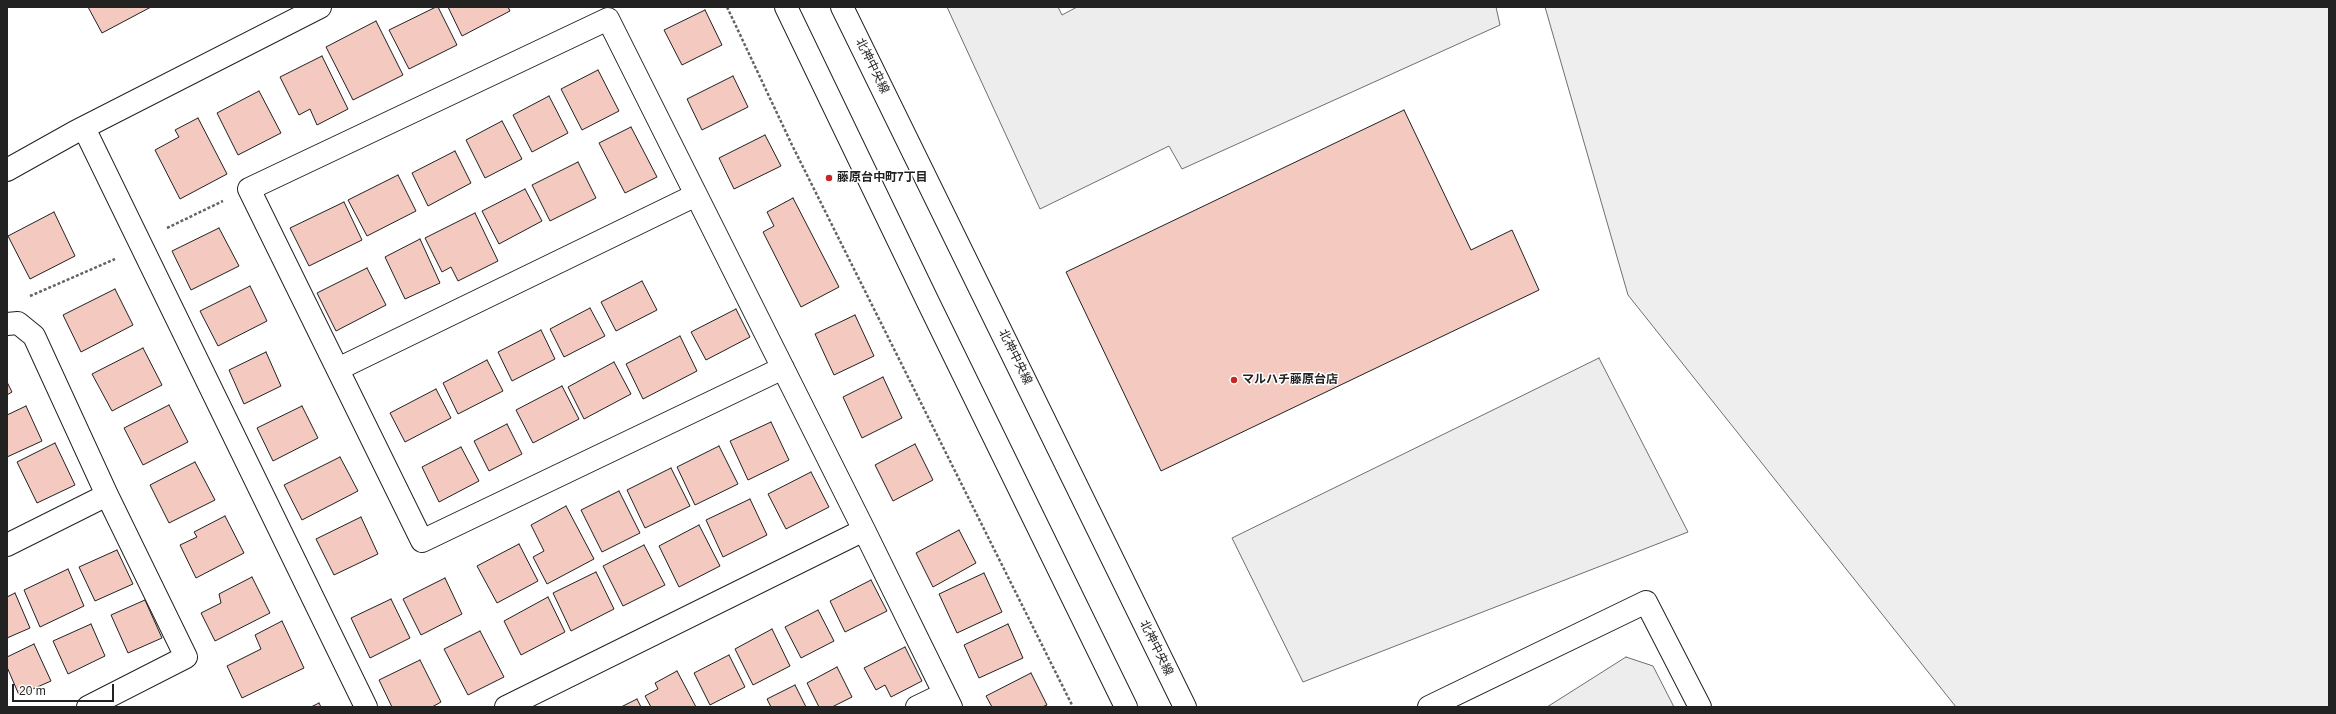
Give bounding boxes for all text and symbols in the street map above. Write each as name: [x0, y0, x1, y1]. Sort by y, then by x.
street label: 北神中央線: [852, 36, 892, 96]
place label: 藤原台中町7丁目: [837, 171, 928, 185]
marker: 藤原台中町7丁目: [824, 173, 834, 183]
street label: 北神中央線: [995, 327, 1035, 387]
place label: マルハチ藤原台店: [1242, 373, 1338, 387]
marker: マルハチ藤原台店: [1229, 375, 1239, 385]
street label: 北神中央線: [1136, 618, 1176, 678]
scale bar: [14, 676, 116, 702]
text: 20 m: [19, 684, 46, 698]

